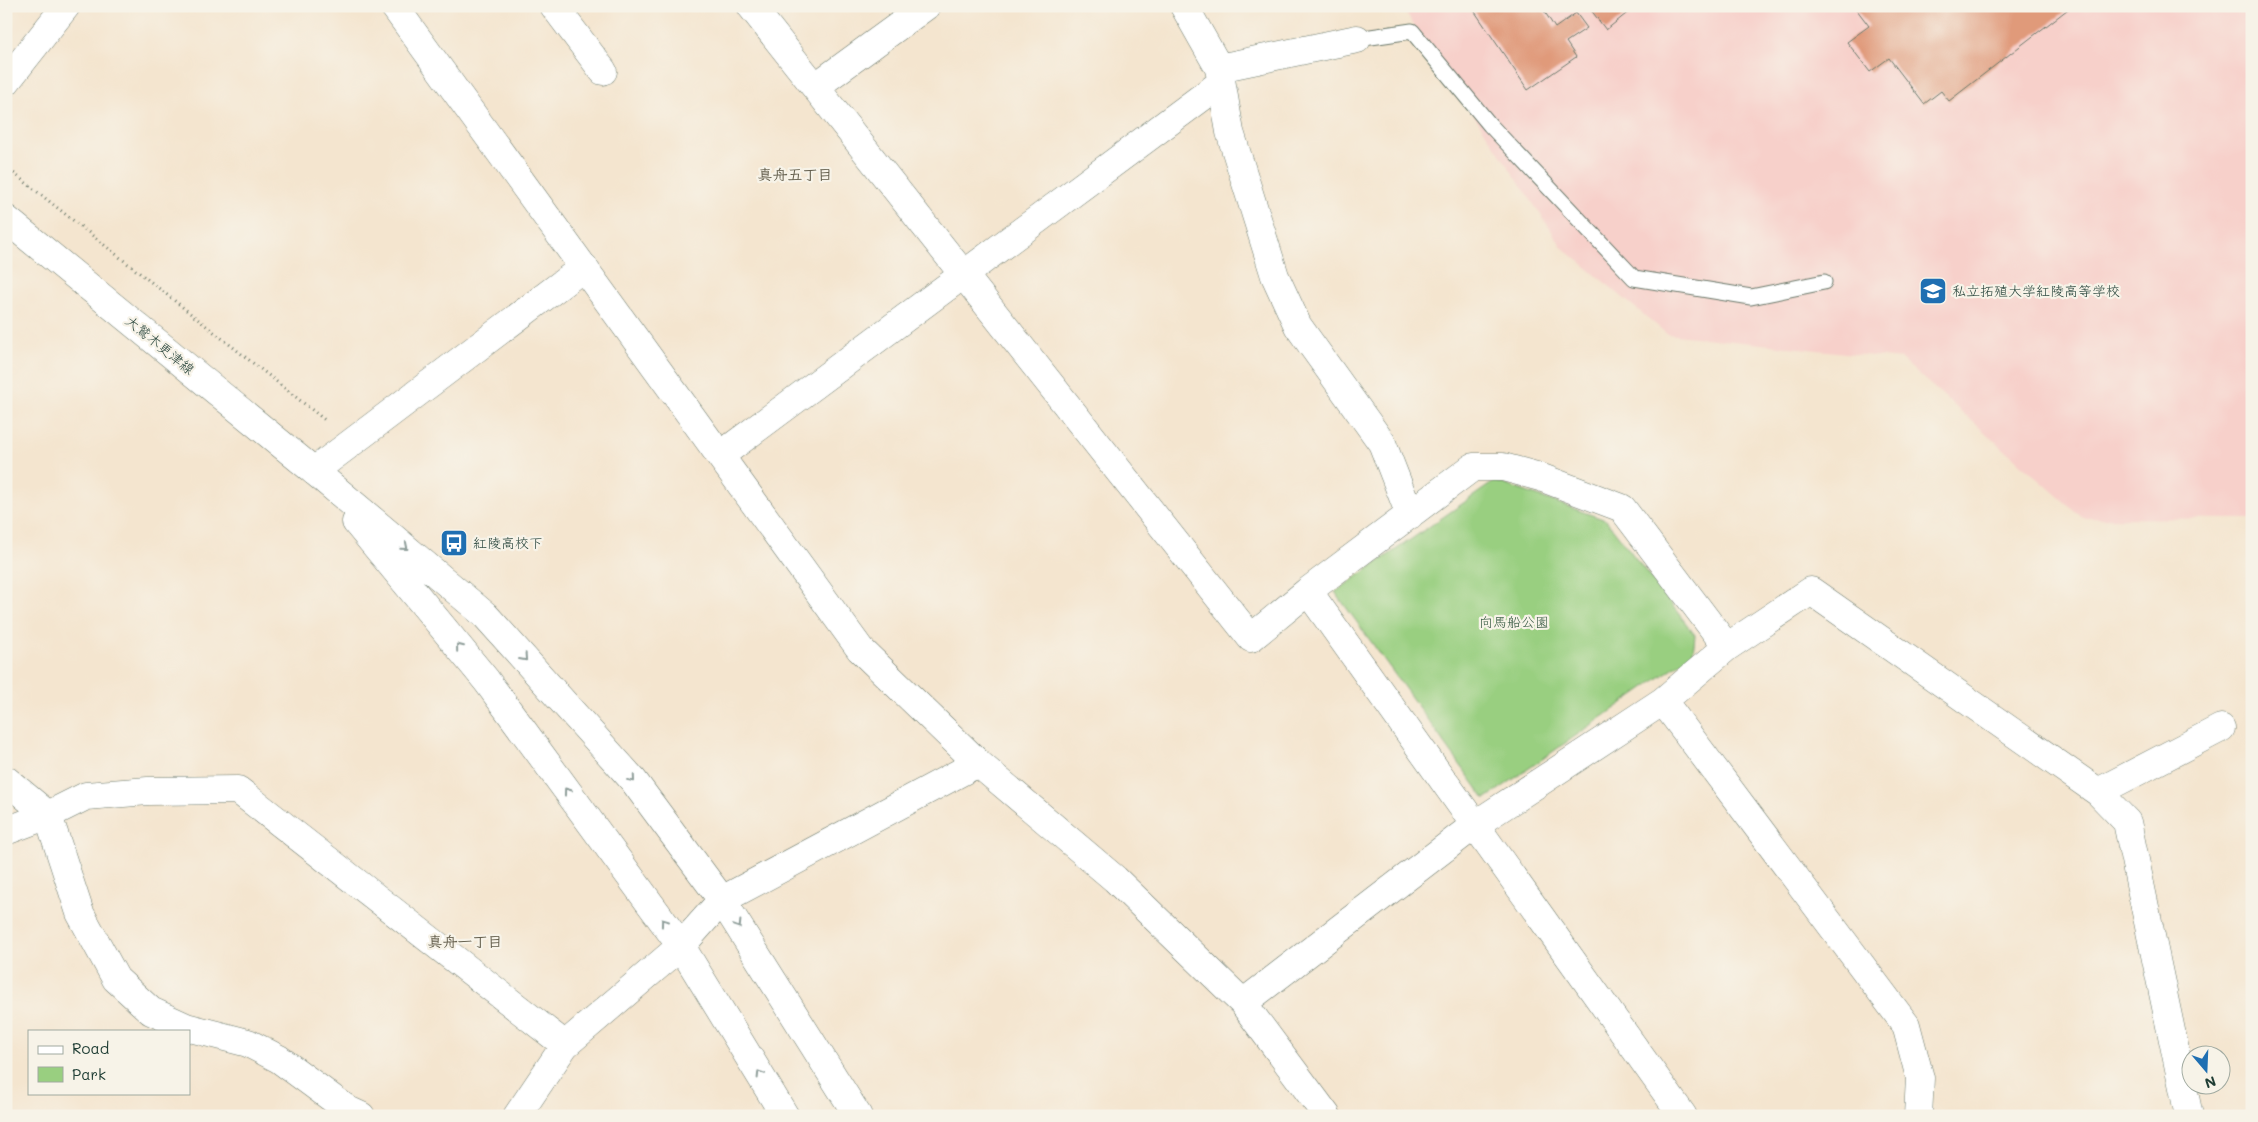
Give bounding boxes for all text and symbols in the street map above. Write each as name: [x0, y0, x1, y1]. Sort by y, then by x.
district label: 真舟五丁目: [757, 164, 833, 184]
school or university icon: 私立拓殖大学紅陵高等学校: [1918, 276, 1948, 306]
place label: 私立拓殖大学紅陵高等学校: [1952, 281, 2120, 300]
street label: 大鷲木更津線: [122, 311, 199, 378]
bus stop icon: 紅陵高校下: [439, 528, 469, 558]
place label: 紅陵高校下: [473, 533, 543, 552]
one-way arrow: [399, 541, 408, 550]
park label: 向馬船公園: [1479, 612, 1549, 631]
one-way arrow: [456, 644, 465, 653]
one-way arrow: [518, 652, 527, 661]
one-way arrow: [626, 773, 634, 782]
one-way arrow: [565, 788, 573, 797]
one-way arrow: [661, 919, 669, 928]
one-way arrow: [731, 919, 741, 928]
district label: 真舟一丁目: [427, 931, 503, 951]
legend: [28, 1030, 190, 1094]
text: Road: [72, 1038, 109, 1058]
north arrow: [2180, 1044, 2230, 1094]
text: Park: [72, 1064, 106, 1084]
one-way arrow: [756, 1071, 766, 1080]
text: N: [2202, 1072, 2219, 1093]

